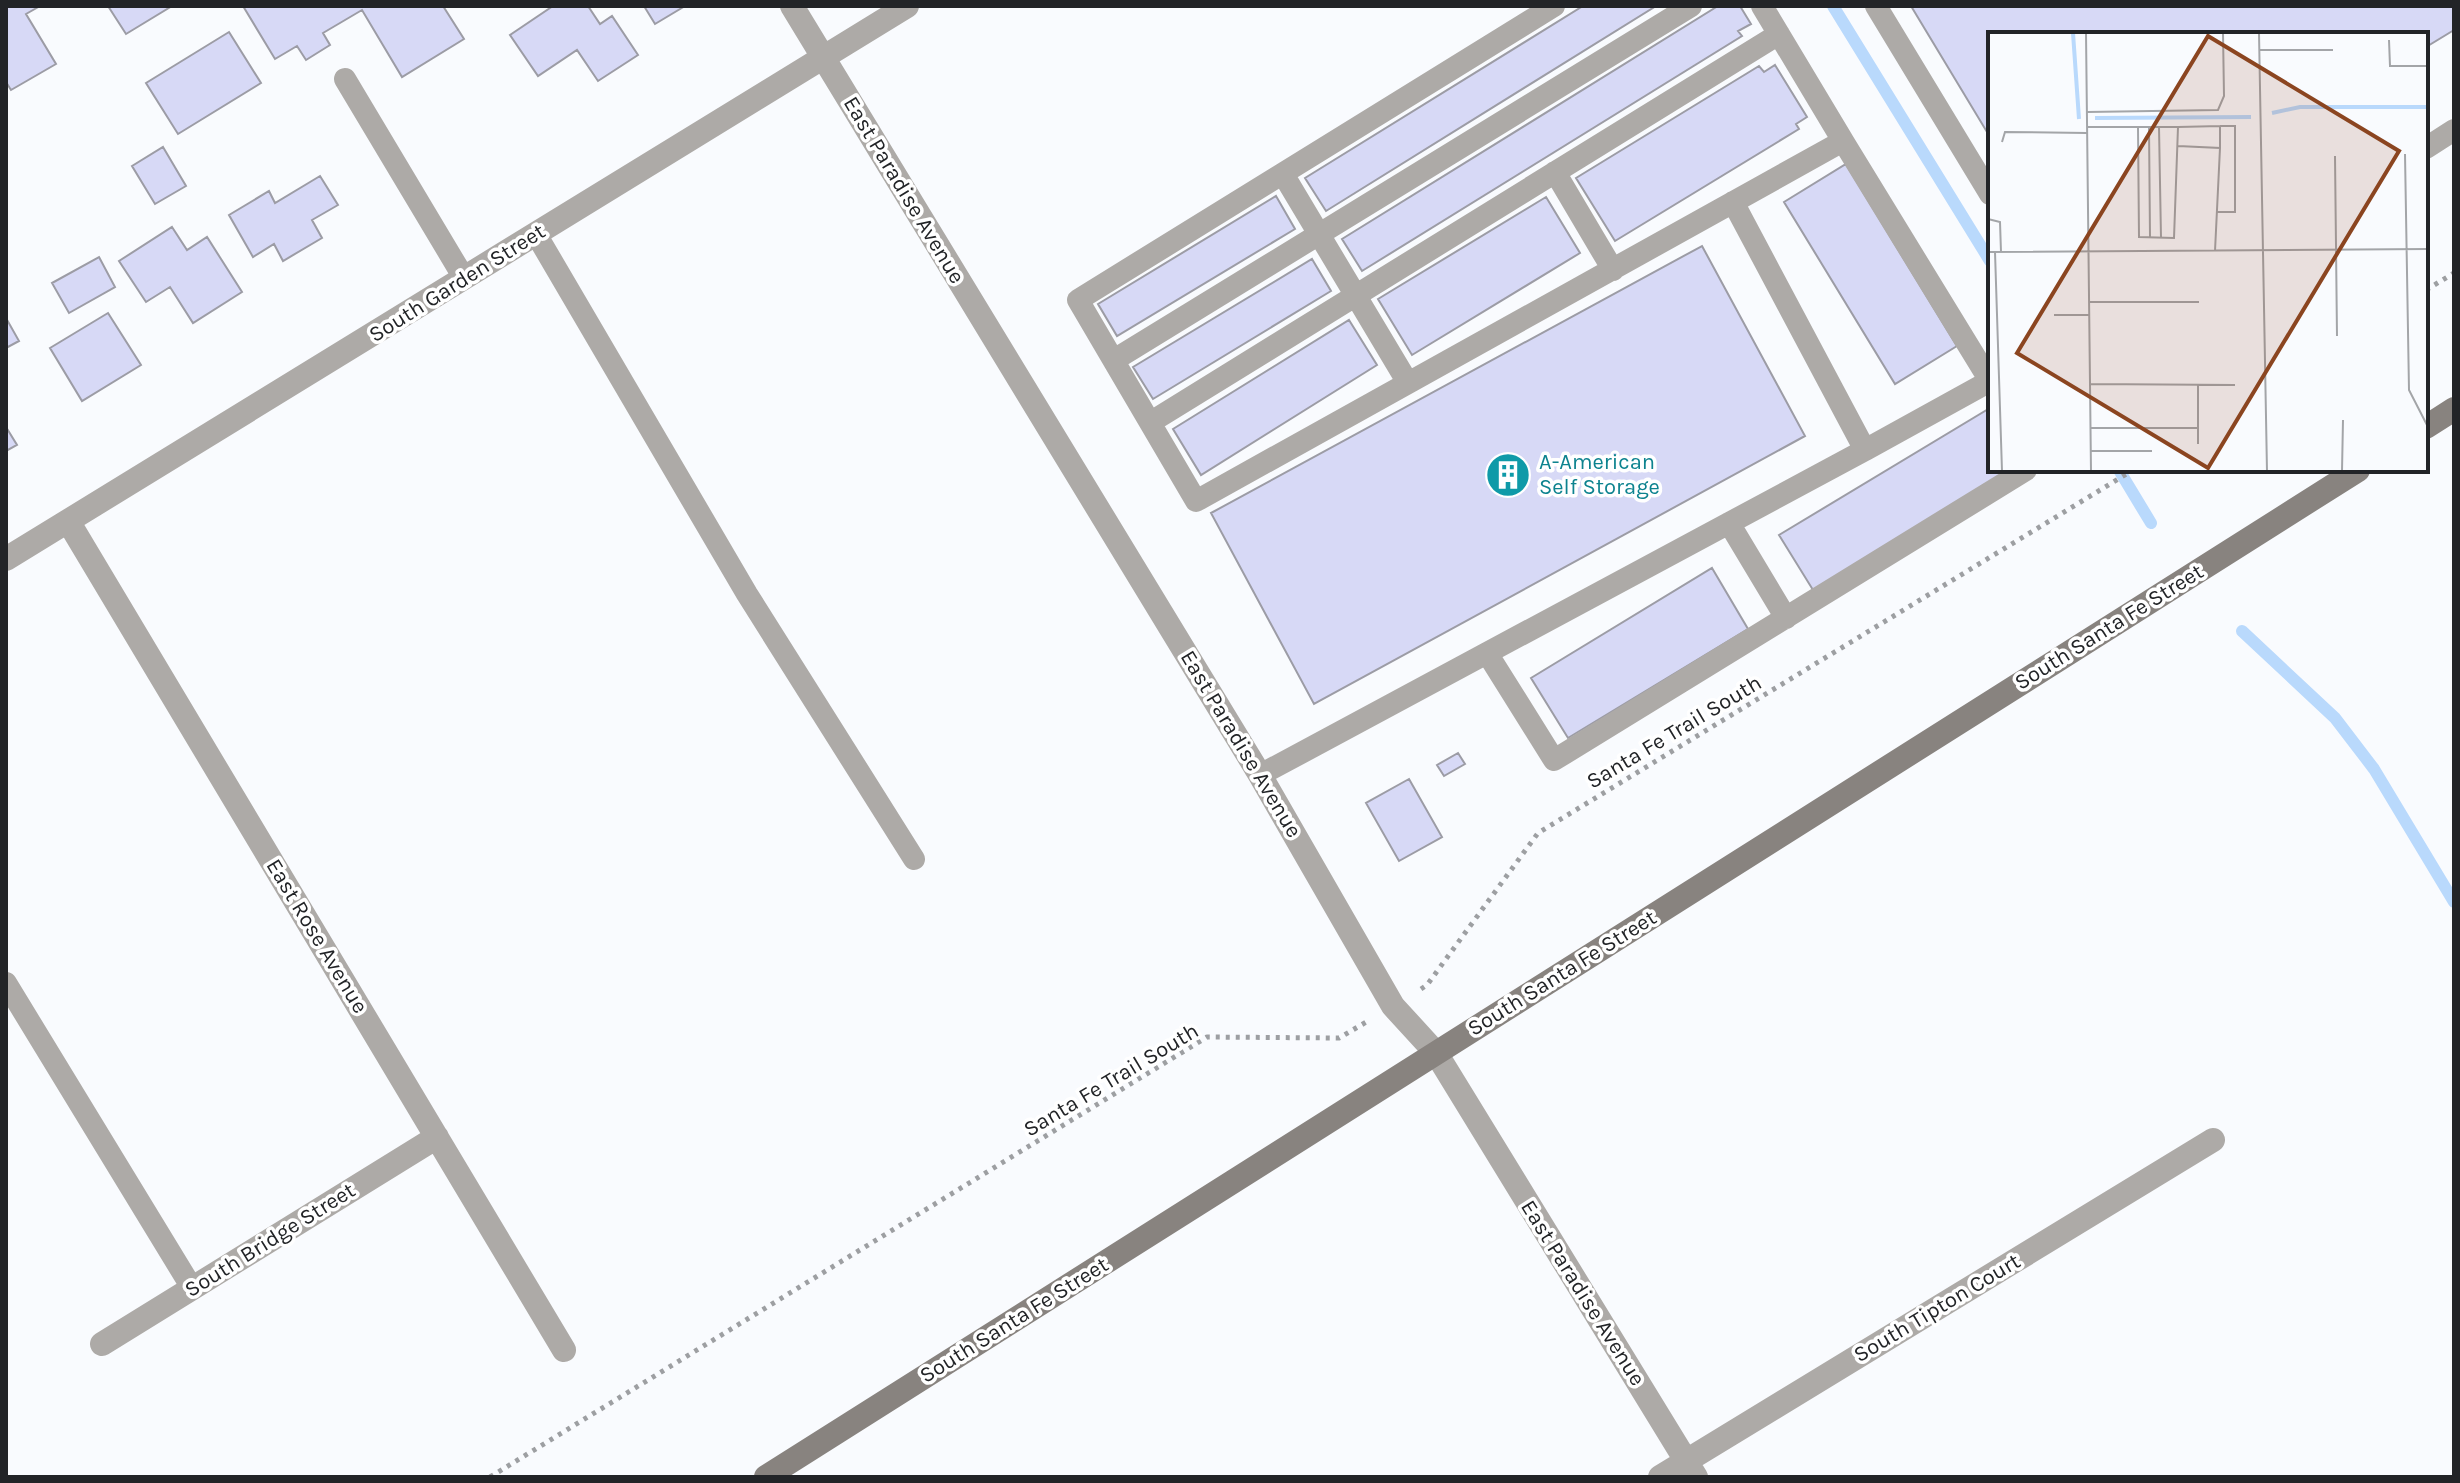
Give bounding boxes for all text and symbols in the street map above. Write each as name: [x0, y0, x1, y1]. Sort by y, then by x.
inset map: [1988, 32, 2428, 472]
street label: East Paradise Avenue: [838, 92, 970, 288]
street label: South Garden Street: [364, 218, 550, 348]
place label: A-American Self Storage: [1539, 449, 1660, 500]
building icon: A-American Self Storage: [1484, 451, 1532, 499]
street label: South Santa Fe Street: [2010, 558, 2208, 696]
street label: East Paradise Avenue: [1175, 646, 1307, 842]
street label: Santa Fe Trail South: [1582, 670, 1766, 794]
street label: East Rose Avenue: [261, 854, 373, 1018]
street label: South Santa Fe Street: [1463, 904, 1661, 1042]
street label: Santa Fe Trail South: [1019, 1018, 1203, 1142]
street label: South Bridge Street: [180, 1177, 360, 1303]
street label: East Paradise Avenue: [1515, 1195, 1651, 1391]
street label: South Tipton Court: [1849, 1248, 2025, 1368]
street label: South Santa Fe Street: [915, 1251, 1113, 1389]

